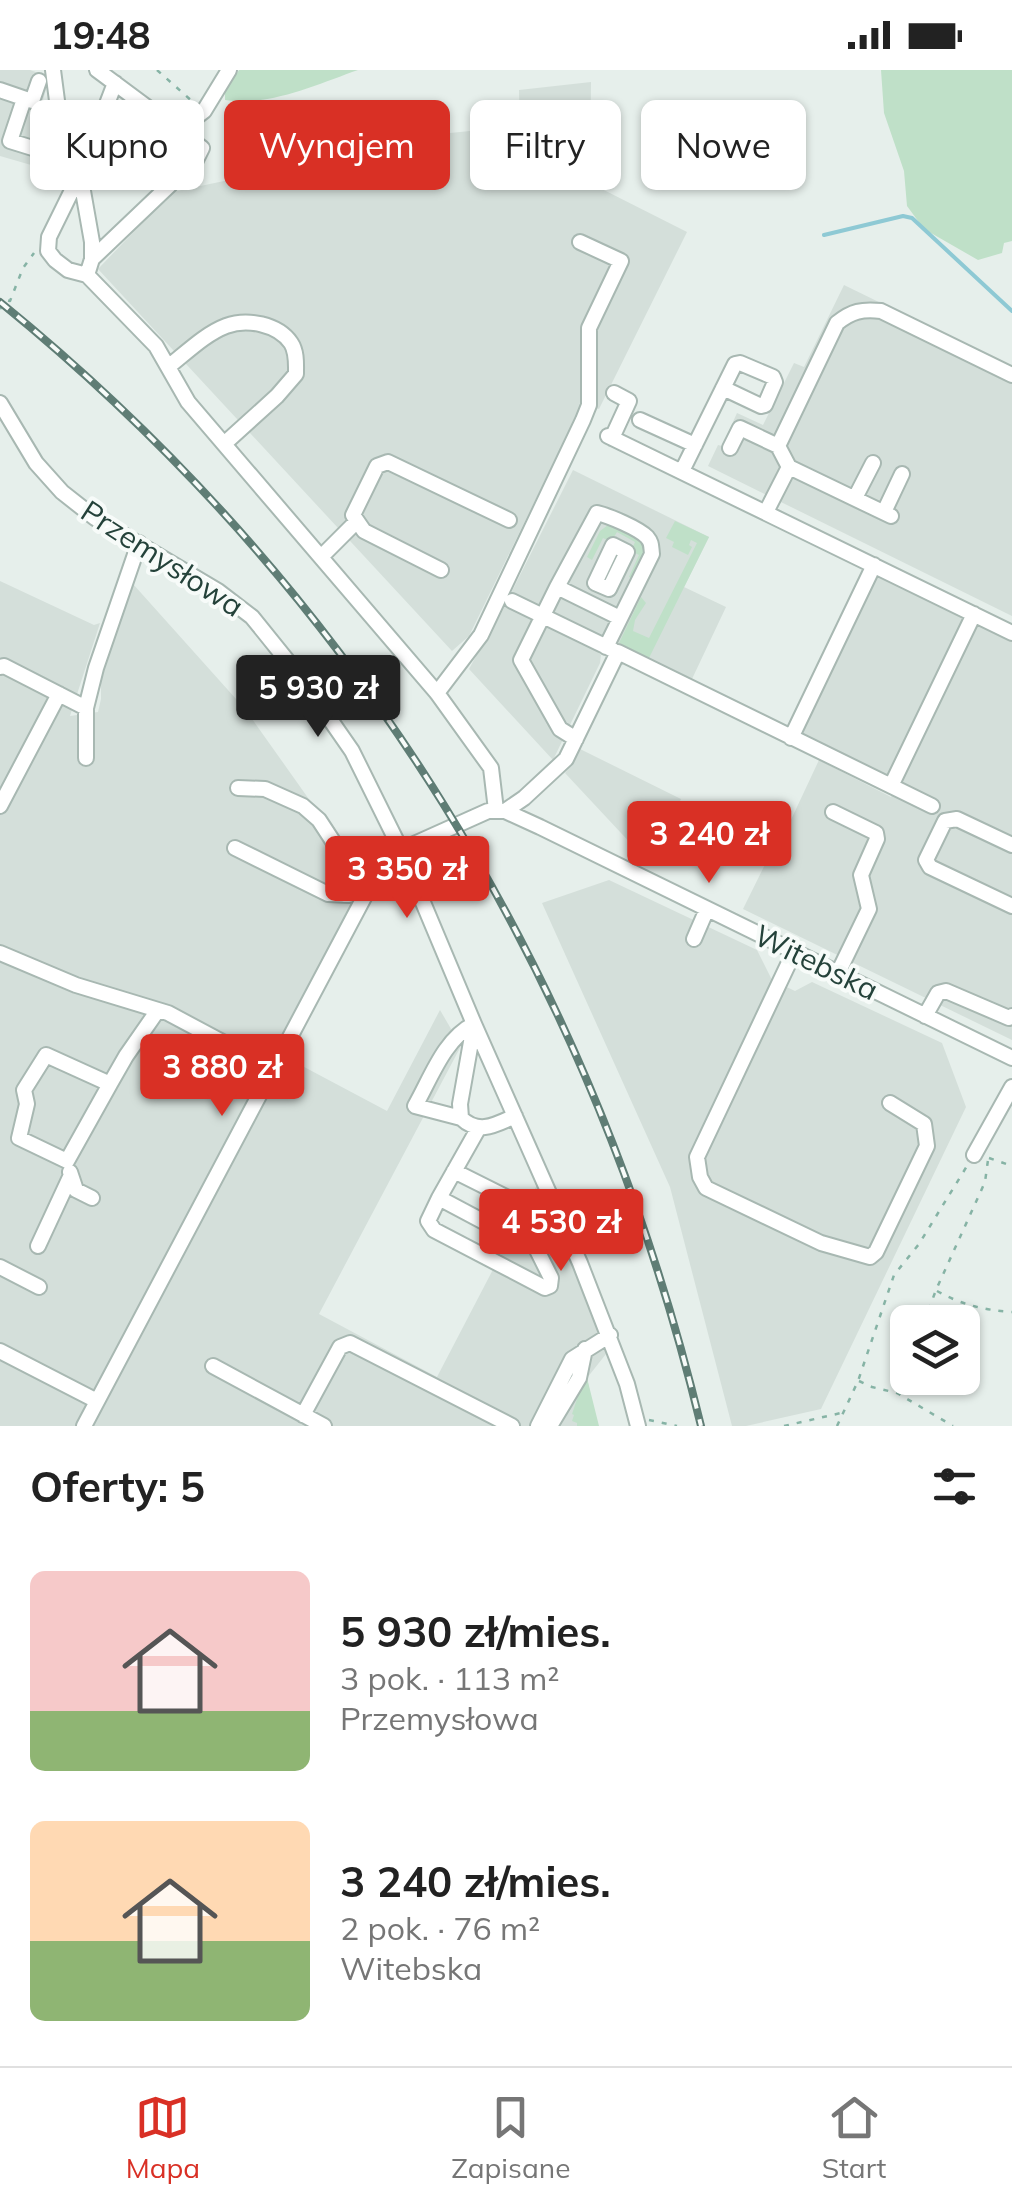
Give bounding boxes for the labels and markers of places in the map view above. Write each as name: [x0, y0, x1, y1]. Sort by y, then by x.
pin: 5 930 zł: [215, 655, 421, 740]
pin: 3 240 zł: [606, 801, 812, 886]
pin: 3 350 zł: [304, 836, 510, 921]
pin: 3 880 zł: [119, 1034, 325, 1119]
pin: 4 530 zł: [458, 1189, 664, 1274]

